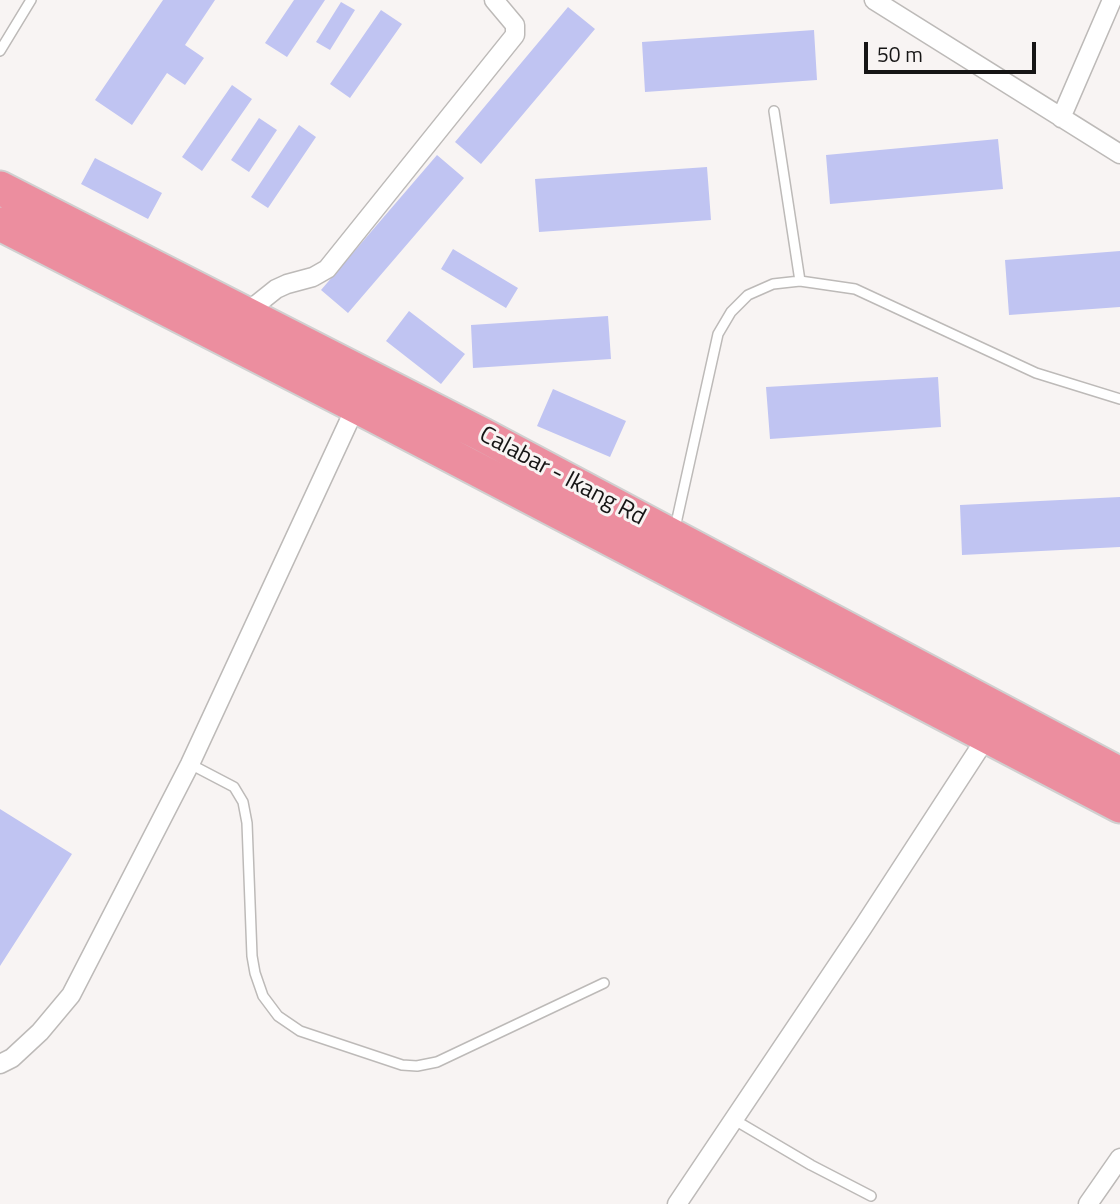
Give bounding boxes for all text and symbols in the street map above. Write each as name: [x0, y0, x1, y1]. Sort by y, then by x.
scale bar: [868, 28, 1040, 72]
text: 50 m: [877, 38, 923, 70]
street label: Calabar - Ikang Rd: [474, 421, 650, 533]

